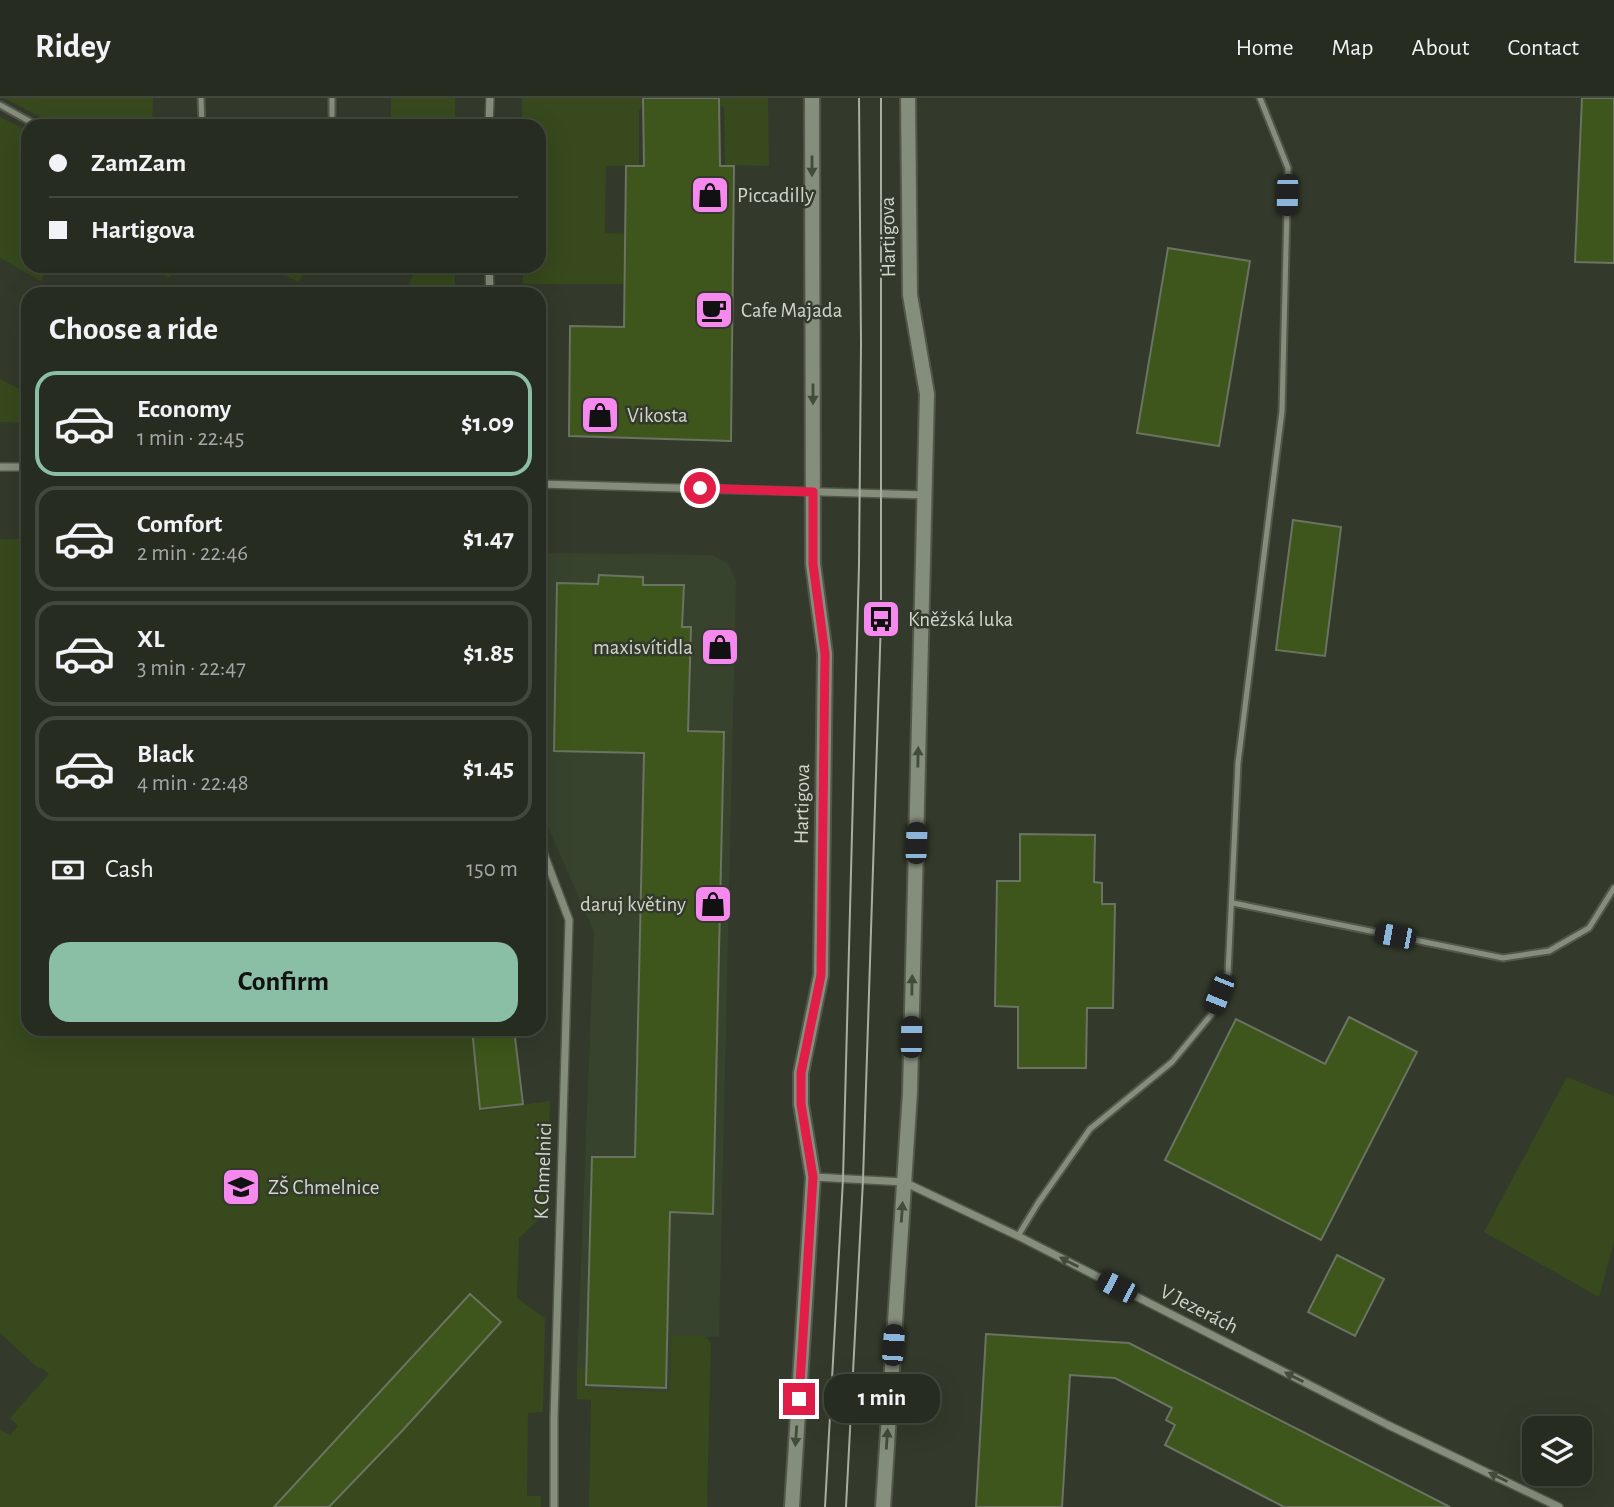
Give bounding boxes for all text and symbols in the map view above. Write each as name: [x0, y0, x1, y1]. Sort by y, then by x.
text: Ridey: [35, 31, 111, 64]
text: Home: [1236, 36, 1294, 60]
text: Map: [1332, 36, 1374, 60]
text: About: [1412, 36, 1469, 60]
text: Contact: [1507, 36, 1579, 60]
text: ZamZam: [91, 150, 186, 176]
one-way arrow: [806, 155, 818, 177]
shop icon: Piccadilly: [689, 174, 731, 216]
car: [1277, 174, 1298, 216]
place label: Piccadilly: [737, 185, 814, 206]
street label: Hartigova: [877, 196, 899, 277]
text: Hartigova: [91, 217, 195, 243]
cafe icon: Cafe Majada: [693, 289, 735, 331]
place label: Cafe Majada: [741, 300, 843, 321]
text: Choose a ride: [49, 313, 218, 345]
one-way arrow: [807, 383, 819, 405]
icon: car: [53, 392, 116, 455]
shop icon: Vikosta: [579, 394, 621, 436]
text: Economy: [137, 396, 231, 422]
place label: Vikosta: [627, 405, 688, 426]
text: $1.09: [461, 410, 514, 436]
text: 1 min · 22:45: [137, 427, 244, 450]
route start: [684, 472, 716, 504]
icon: car: [53, 507, 116, 570]
text: Comfort: [137, 511, 222, 537]
text: $1.47: [463, 525, 514, 551]
text: 2 min · 22:46: [137, 542, 248, 565]
bus stop icon: Kněžská luka: [860, 598, 902, 640]
place label: Kněžská luka: [908, 609, 1014, 630]
icon: car: [53, 622, 116, 685]
text: XL: [137, 626, 164, 652]
shop icon: maxisvítidla: [699, 626, 741, 668]
place label: maxisvítidla: [593, 637, 693, 658]
text: $1.85: [463, 640, 514, 666]
text: 3 min · 22:47: [137, 657, 246, 680]
icon: car: [53, 737, 116, 800]
text: Black: [137, 741, 194, 767]
one-way arrow: [913, 746, 924, 768]
text: $1.45: [463, 755, 514, 781]
street label: Hartigova: [791, 763, 813, 844]
text: 4 min · 22:48: [137, 772, 249, 795]
car: [905, 822, 928, 864]
icon: cash: [49, 851, 87, 889]
text: Cash: [105, 856, 154, 882]
text: 150 m: [466, 858, 518, 881]
shop icon: daruj květiny: [692, 883, 734, 925]
place label: daruj květiny: [580, 894, 686, 915]
car: [1373, 922, 1418, 950]
button: Confirm: [49, 942, 518, 1022]
car: [1202, 971, 1237, 1017]
one-way arrow: [907, 973, 918, 995]
car: [901, 1016, 922, 1058]
street label: K Chmelnici: [531, 1122, 555, 1220]
school or university icon: ZŠ Chmelnice: [220, 1166, 262, 1208]
place label: ZŠ Chmelnice: [268, 1175, 379, 1198]
one-way arrow: [897, 1201, 908, 1223]
one-way arrow: [1059, 1257, 1079, 1268]
car: [1094, 1268, 1141, 1306]
street label: V Jezerách: [1157, 1280, 1241, 1338]
car: [882, 1323, 905, 1367]
one-way arrow: [1284, 1371, 1304, 1382]
callout: 1 min: [824, 1374, 939, 1424]
route end: [783, 1383, 815, 1415]
text: 1 min: [858, 1387, 906, 1410]
map controls: [1522, 1416, 1592, 1486]
button: layers: [1522, 1416, 1592, 1486]
one-way arrow: [791, 1425, 802, 1447]
one-way arrow: [882, 1428, 893, 1450]
one-way arrow: [1488, 1472, 1508, 1483]

